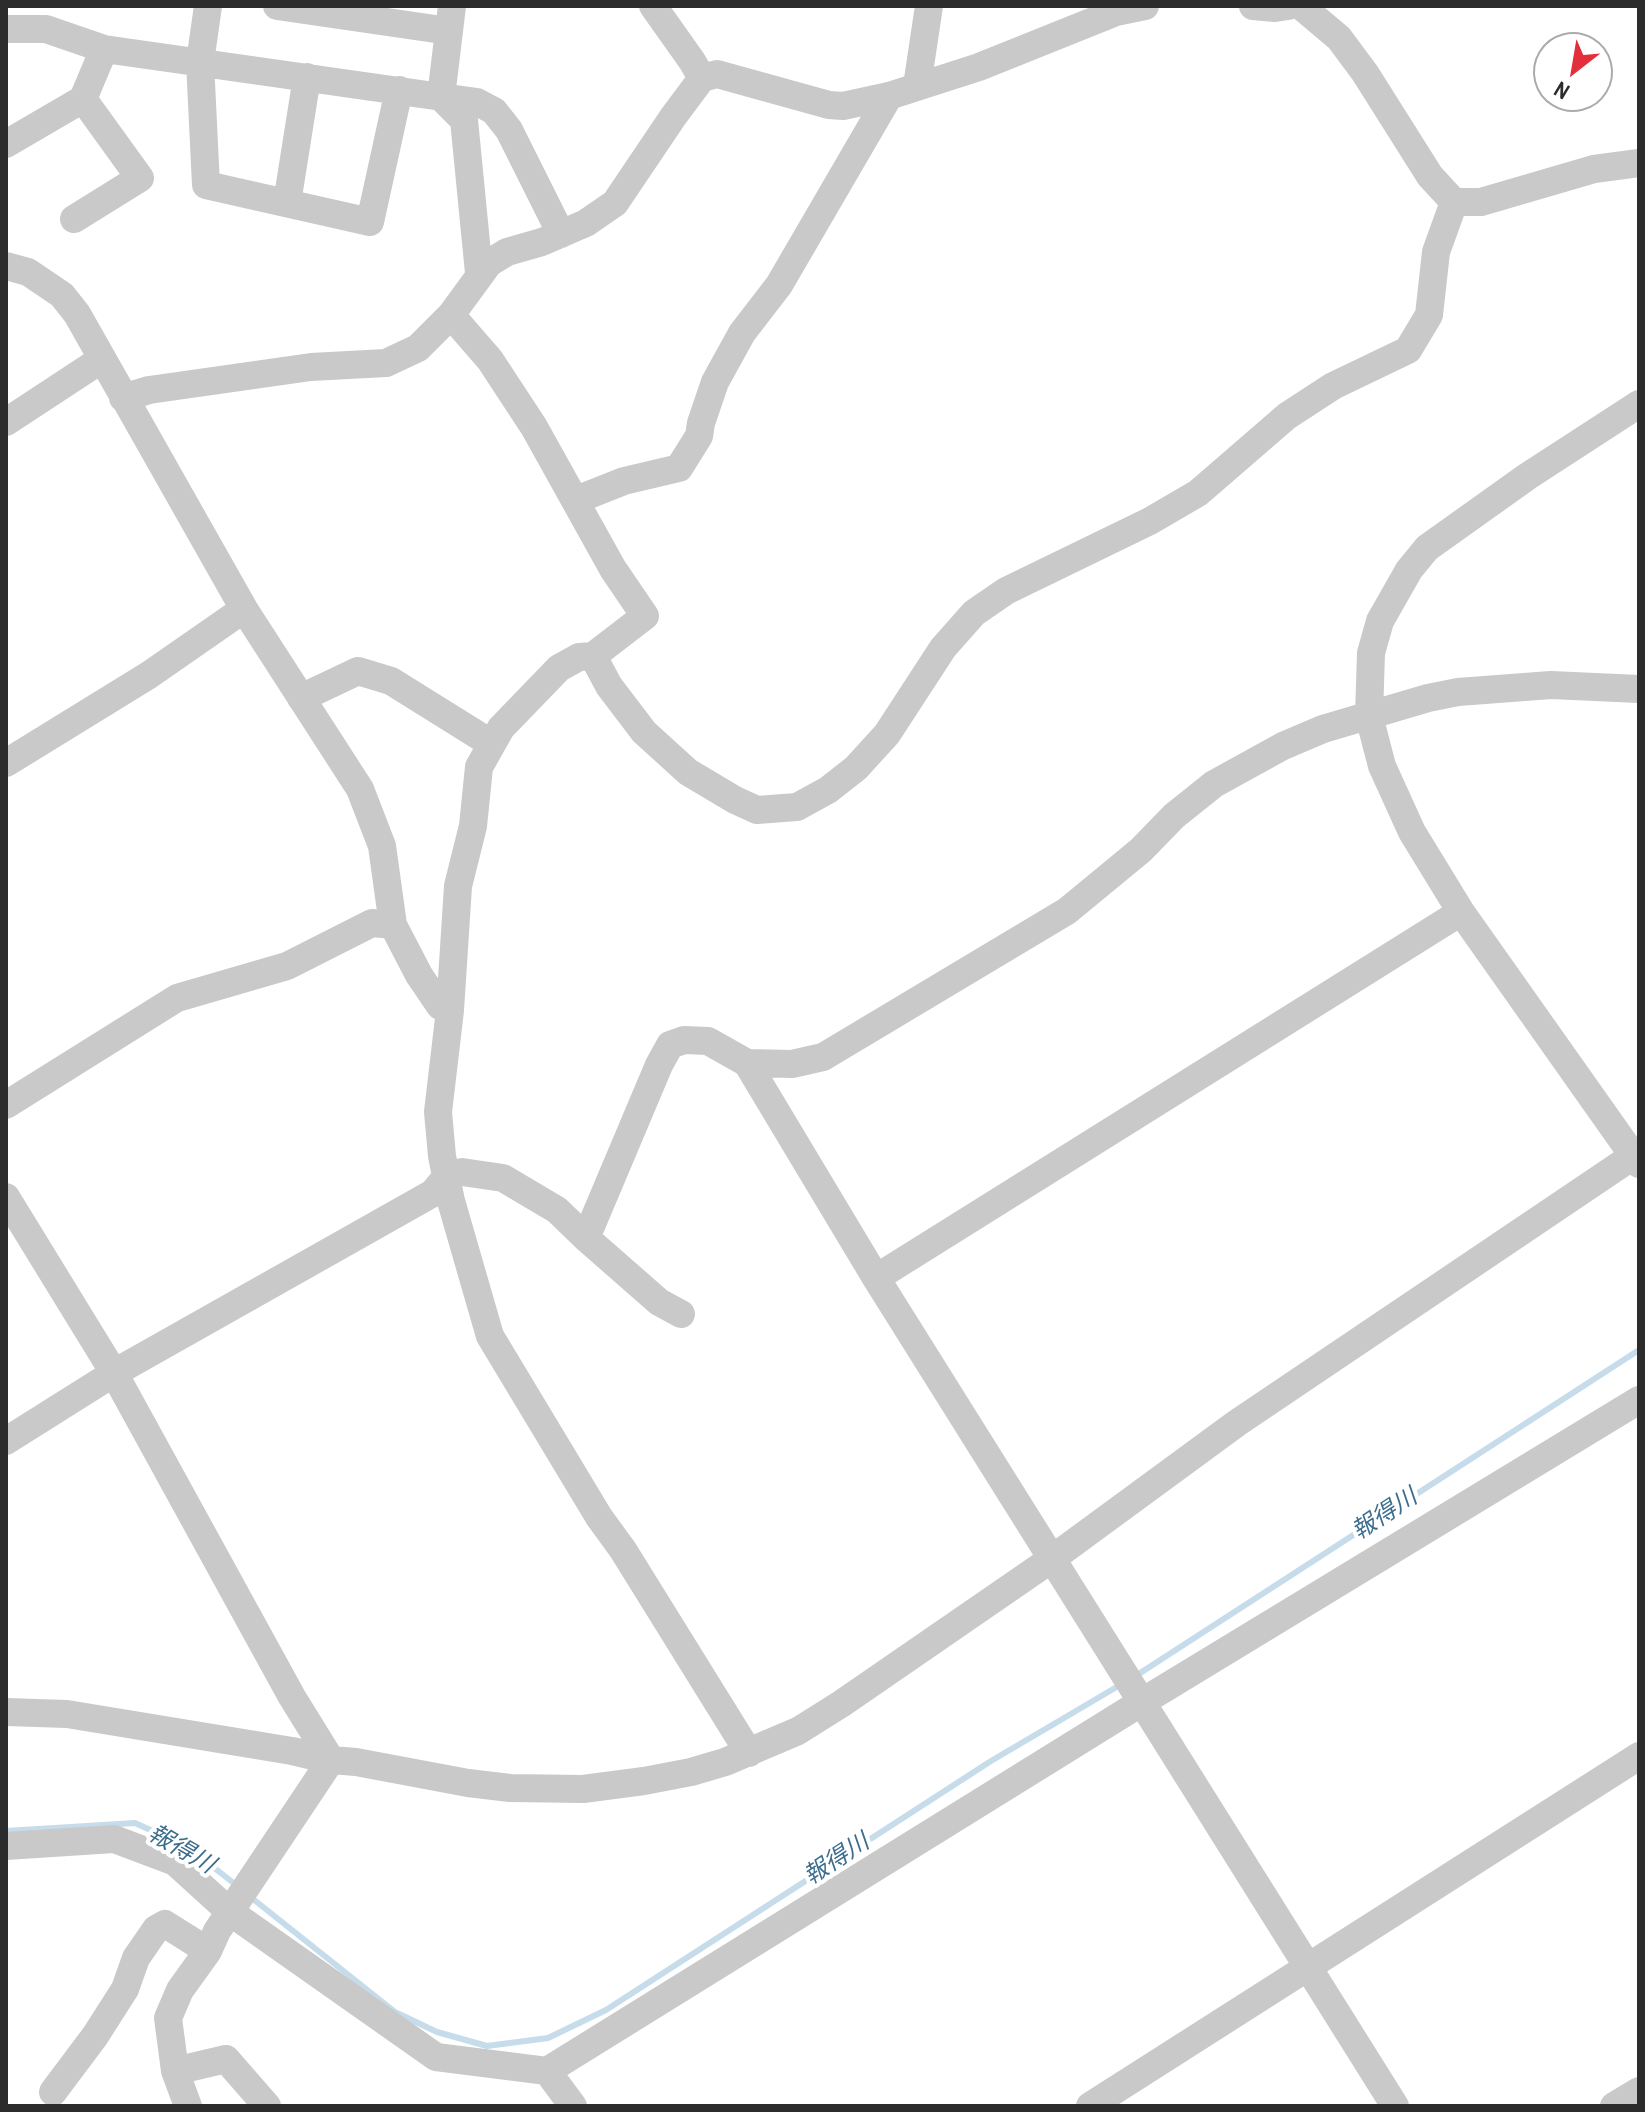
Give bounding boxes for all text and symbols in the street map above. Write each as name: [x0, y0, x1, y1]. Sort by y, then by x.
north arrow: [1533, 32, 1613, 112]
text: N: [1548, 75, 1575, 107]
water label: 報得川: [1347, 1483, 1423, 1547]
water label: 報得川: [143, 1820, 219, 1880]
water label: 報得川: [799, 1828, 875, 1892]

